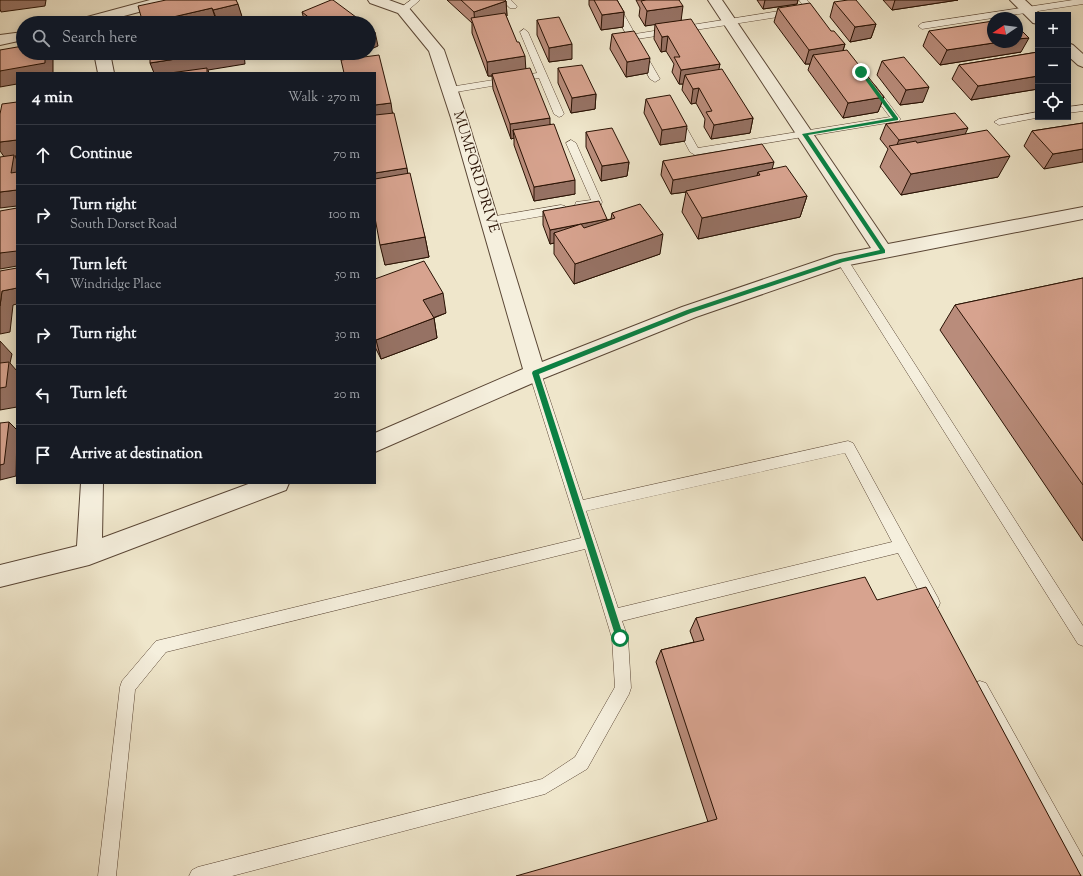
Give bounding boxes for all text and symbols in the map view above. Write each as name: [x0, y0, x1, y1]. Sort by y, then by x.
north arrow: [987, 12, 1023, 48]
map controls: [1035, 12, 1071, 120]
button: +: [1035, 12, 1071, 48]
search box: [16, 16, 376, 60]
icon: search: [30, 27, 52, 49]
text: Search here: [62, 28, 137, 49]
button: −: [1035, 48, 1071, 84]
route end: [852, 63, 870, 81]
button: locate: [1035, 84, 1071, 120]
text: 4 min: [32, 86, 73, 110]
text: Walk · 270 m: [288, 89, 360, 107]
street label: MUMFORD DRIVE: [447, 109, 503, 236]
icon: ahead: [32, 144, 54, 166]
text: Continue: [70, 144, 132, 165]
text: 70 m: [333, 146, 360, 164]
text: Turn right: [70, 195, 136, 216]
icon: right: [32, 204, 54, 226]
text: 100 m: [328, 206, 360, 224]
text: South Dorset Road: [70, 216, 177, 234]
text: Turn left: [70, 255, 127, 276]
icon: left: [32, 264, 54, 286]
text: 50 m: [335, 266, 360, 284]
text: Windridge Place: [70, 276, 162, 294]
icon: right: [32, 324, 54, 346]
text: Turn right: [70, 324, 136, 345]
text: 30 m: [334, 326, 360, 344]
icon: left: [32, 384, 54, 406]
text: Turn left: [70, 384, 127, 405]
text: 20 m: [334, 386, 360, 404]
icon: arrive: [32, 444, 54, 466]
text: Arrive at destination: [70, 444, 203, 465]
route start: [611, 629, 629, 647]

